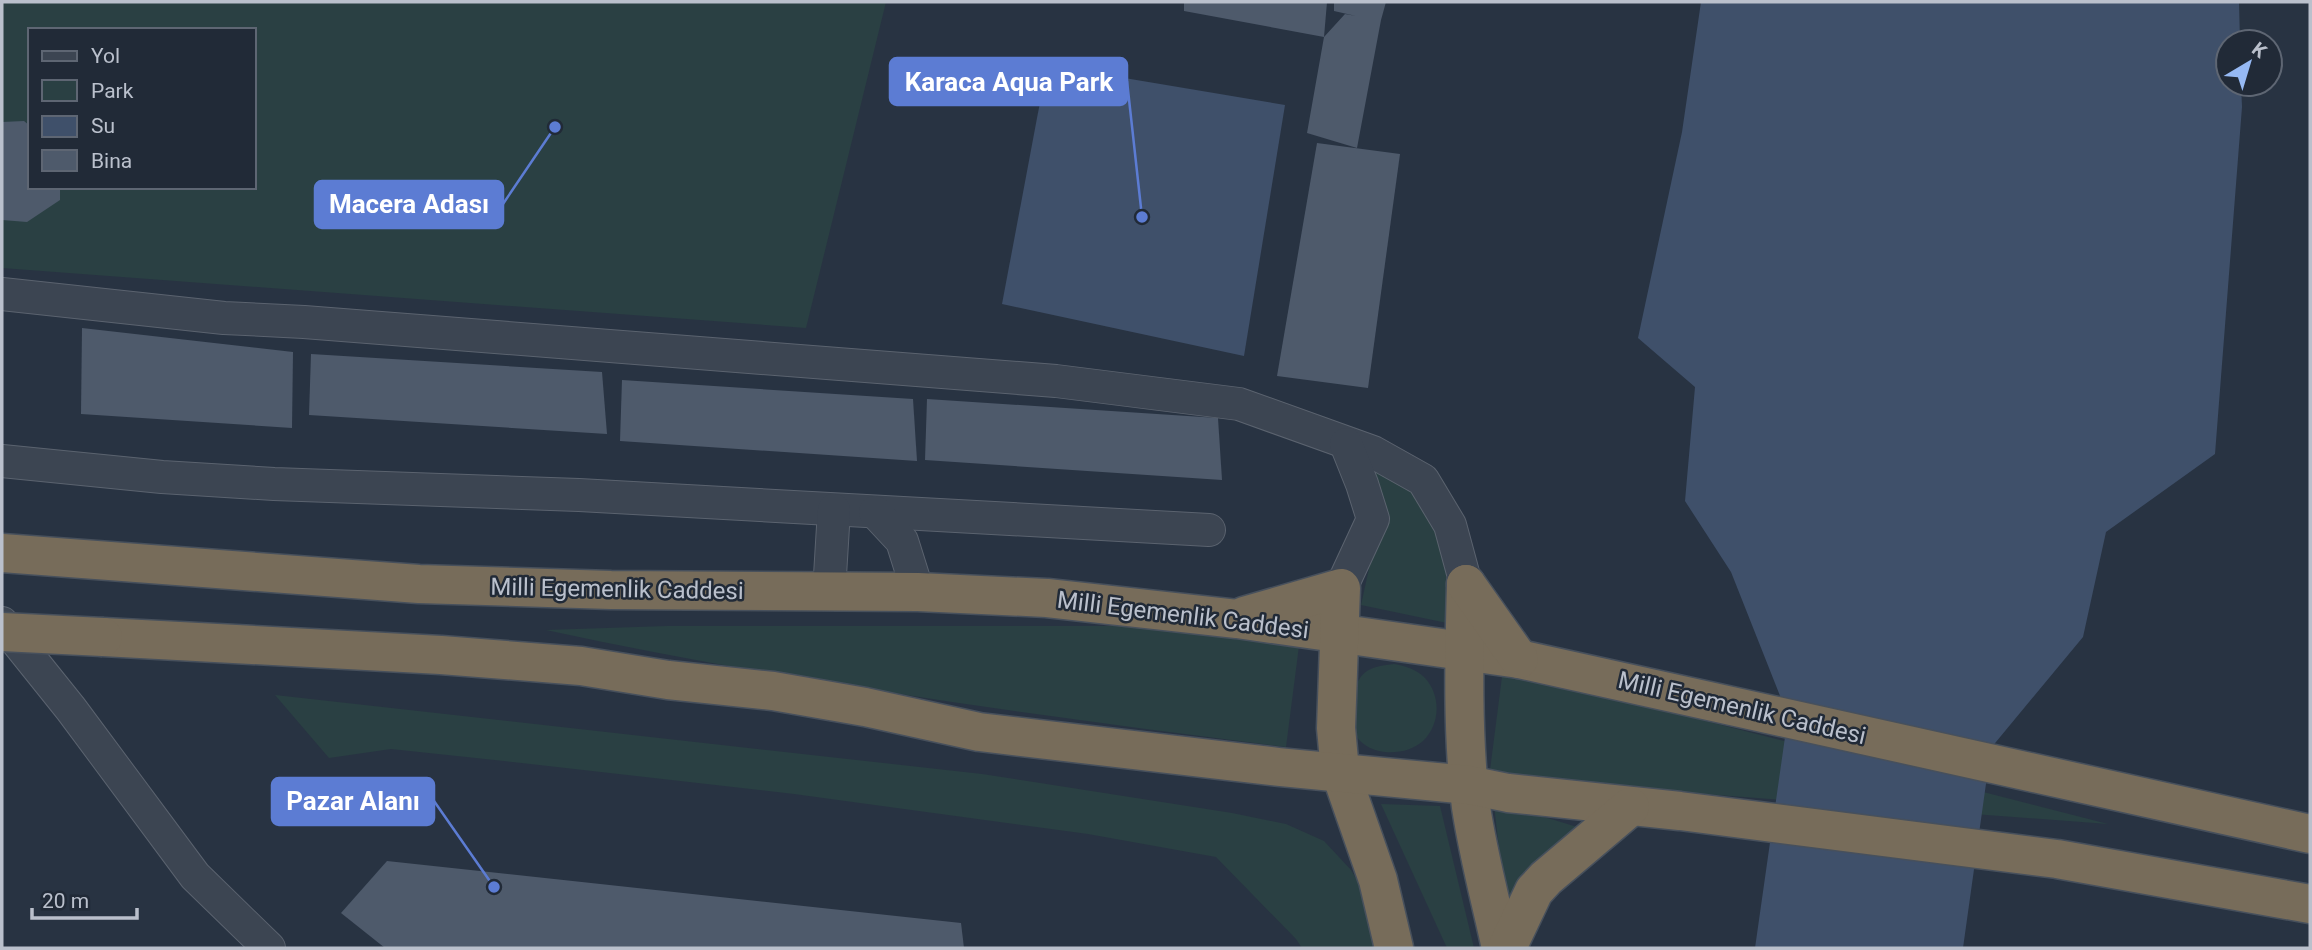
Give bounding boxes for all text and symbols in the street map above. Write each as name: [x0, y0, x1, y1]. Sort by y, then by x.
legend: [28, 28, 256, 189]
north arrow: [2214, 28, 2284, 98]
text: K: [2247, 37, 2272, 63]
text: Yol: [91, 44, 120, 68]
callout: Karaca Aqua Park: [890, 58, 1127, 105]
text: Karaca Aqua Park: [905, 67, 1114, 97]
text: Park: [91, 79, 134, 103]
text: Su: [91, 114, 115, 138]
text: Bina: [91, 149, 132, 173]
callout: Macera Adası: [315, 181, 503, 228]
text: Macera Adası: [329, 189, 489, 219]
street label: Milli Egemenlik Caddesi: [490, 573, 744, 605]
street label: Milli Egemenlik Caddesi: [1056, 586, 1310, 644]
street label: Milli Egemenlik Caddesi: [1615, 666, 1869, 750]
callout: Pazar Alanı: [272, 778, 434, 825]
text: Pazar Alanı: [286, 786, 420, 816]
scale bar: [32, 876, 136, 920]
text: 20 m: [42, 889, 89, 913]

